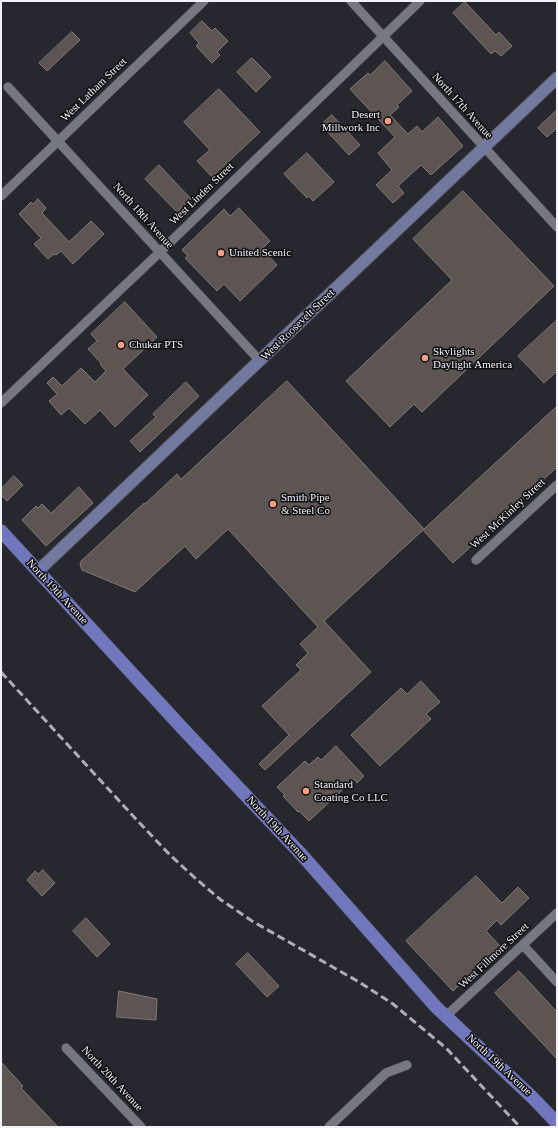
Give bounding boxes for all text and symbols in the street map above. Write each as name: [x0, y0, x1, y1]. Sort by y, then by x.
street label: West Latham Street: [58, 55, 130, 125]
street label: North 17th Avenue: [429, 70, 495, 142]
place label: Desert Millwork Inc: [322, 108, 380, 134]
marker: Desert Millwork Inc: [383, 116, 393, 126]
street label: West Linden Street: [167, 160, 237, 228]
street label: North 18th Avenue: [110, 180, 176, 252]
place label: United Scenic: [229, 246, 291, 260]
marker: United Scenic: [216, 248, 226, 258]
street label: West Roosevelt Street: [259, 287, 337, 363]
place label: Chukar PTS: [129, 338, 183, 352]
marker: Chukar PTS: [116, 340, 126, 350]
place label: Skylights Daylight America: [433, 345, 512, 371]
marker: Skylights Daylight America: [420, 353, 430, 363]
street label: West McKinley Street: [468, 476, 548, 552]
place label: Smith Pipe & Steel Co: [281, 491, 330, 517]
marker: Smith Pipe & Steel Co: [268, 499, 278, 509]
street label: North 19th Avenue: [23, 557, 91, 627]
place label: Standard Coating Co LLC: [314, 778, 388, 804]
marker: Standard Coating Co LLC: [301, 786, 311, 796]
street label: North 19th Avenue: [243, 794, 311, 864]
street label: West Fillmore Street: [456, 920, 532, 992]
street label: North 19th Avenue: [464, 1031, 534, 1099]
street label: North 20th Avenue: [78, 1044, 146, 1114]

